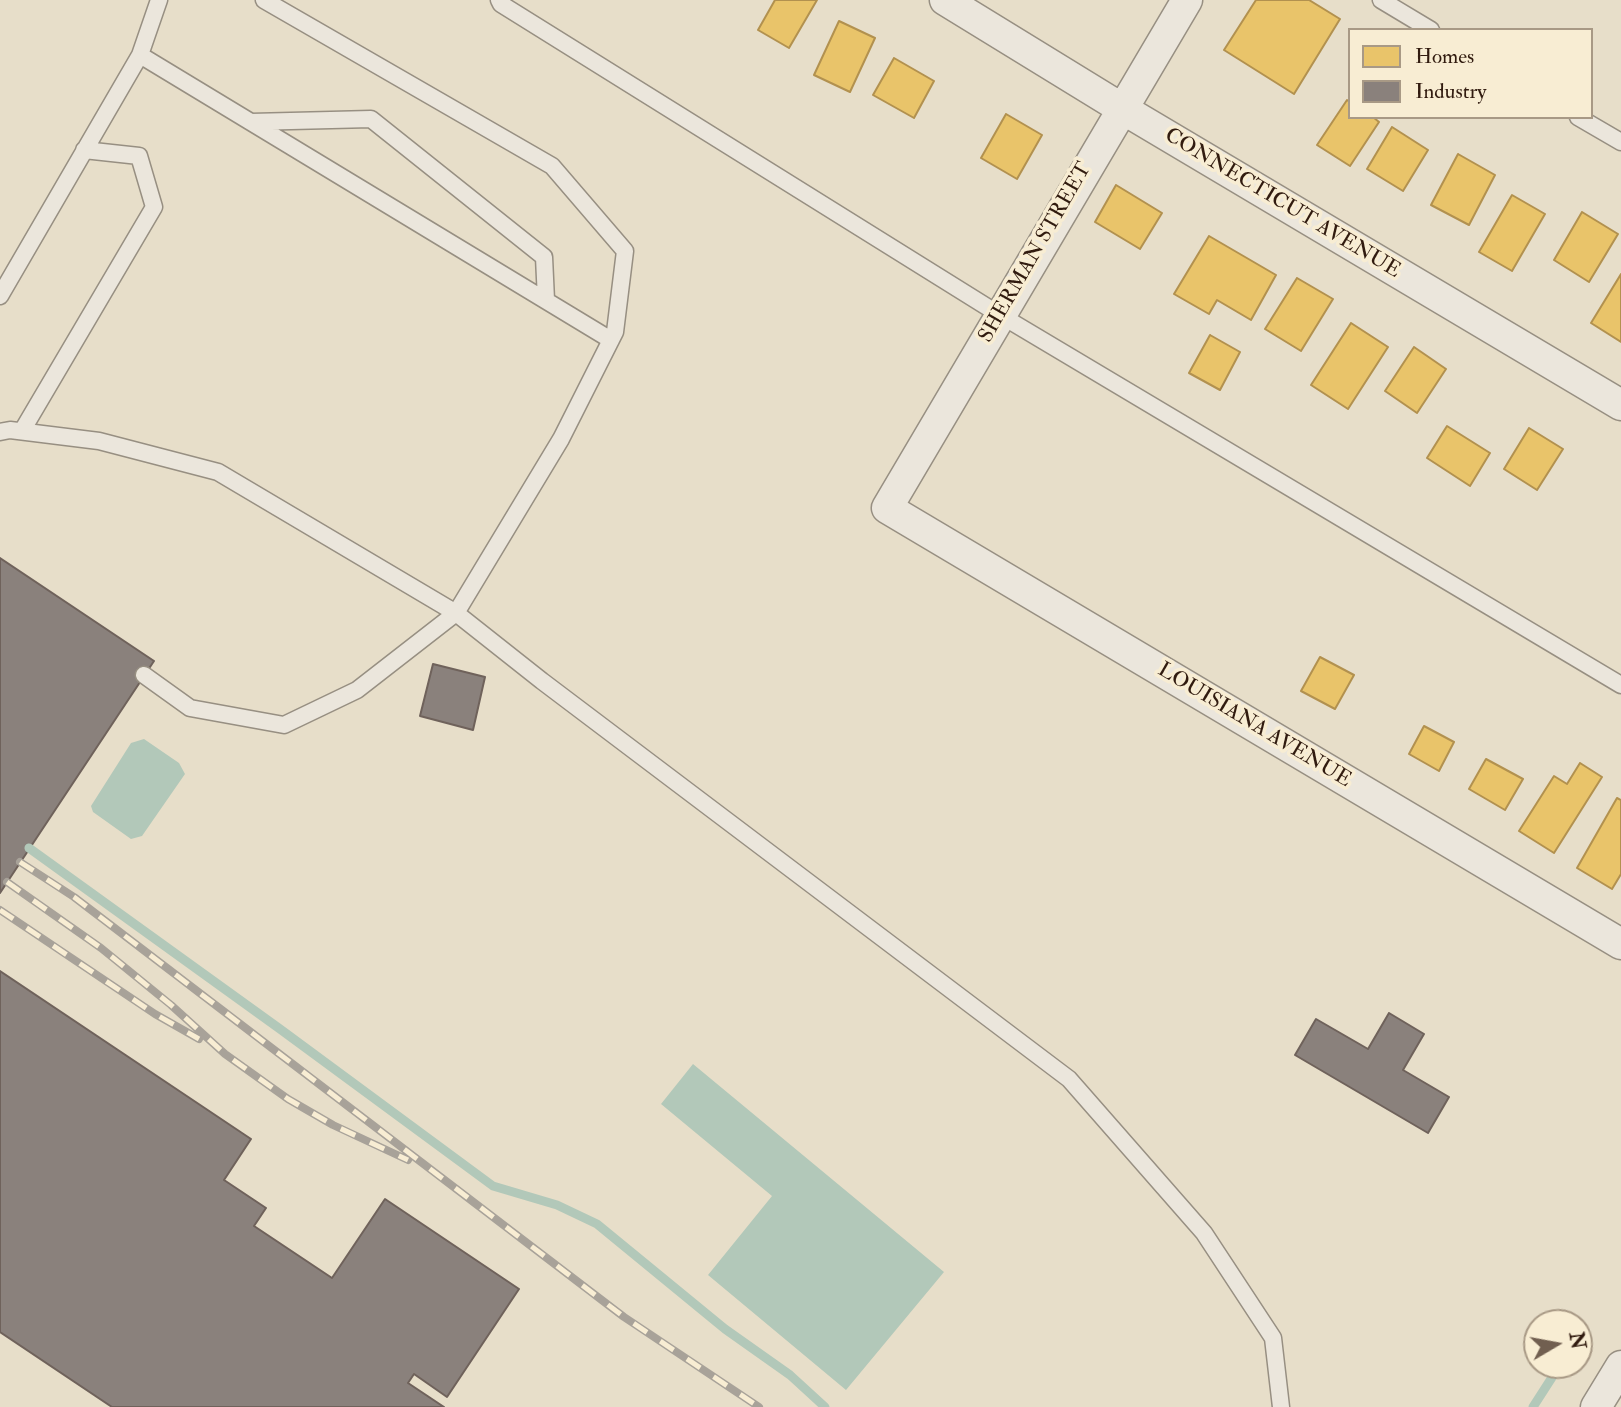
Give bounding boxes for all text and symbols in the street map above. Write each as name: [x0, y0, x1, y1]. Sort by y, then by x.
legend: [1348, 28, 1593, 119]
text: Homes: [1415, 43, 1474, 70]
text: Industry: [1415, 78, 1487, 105]
street label: CONNECTICUT AVENUE: [1159, 123, 1405, 285]
street label: SHERMAN STREET: [974, 158, 1098, 348]
street label: LOUISIANA AVENUE: [1153, 658, 1355, 794]
north arrow: [1523, 1309, 1593, 1379]
text: N: [1563, 1330, 1590, 1351]

